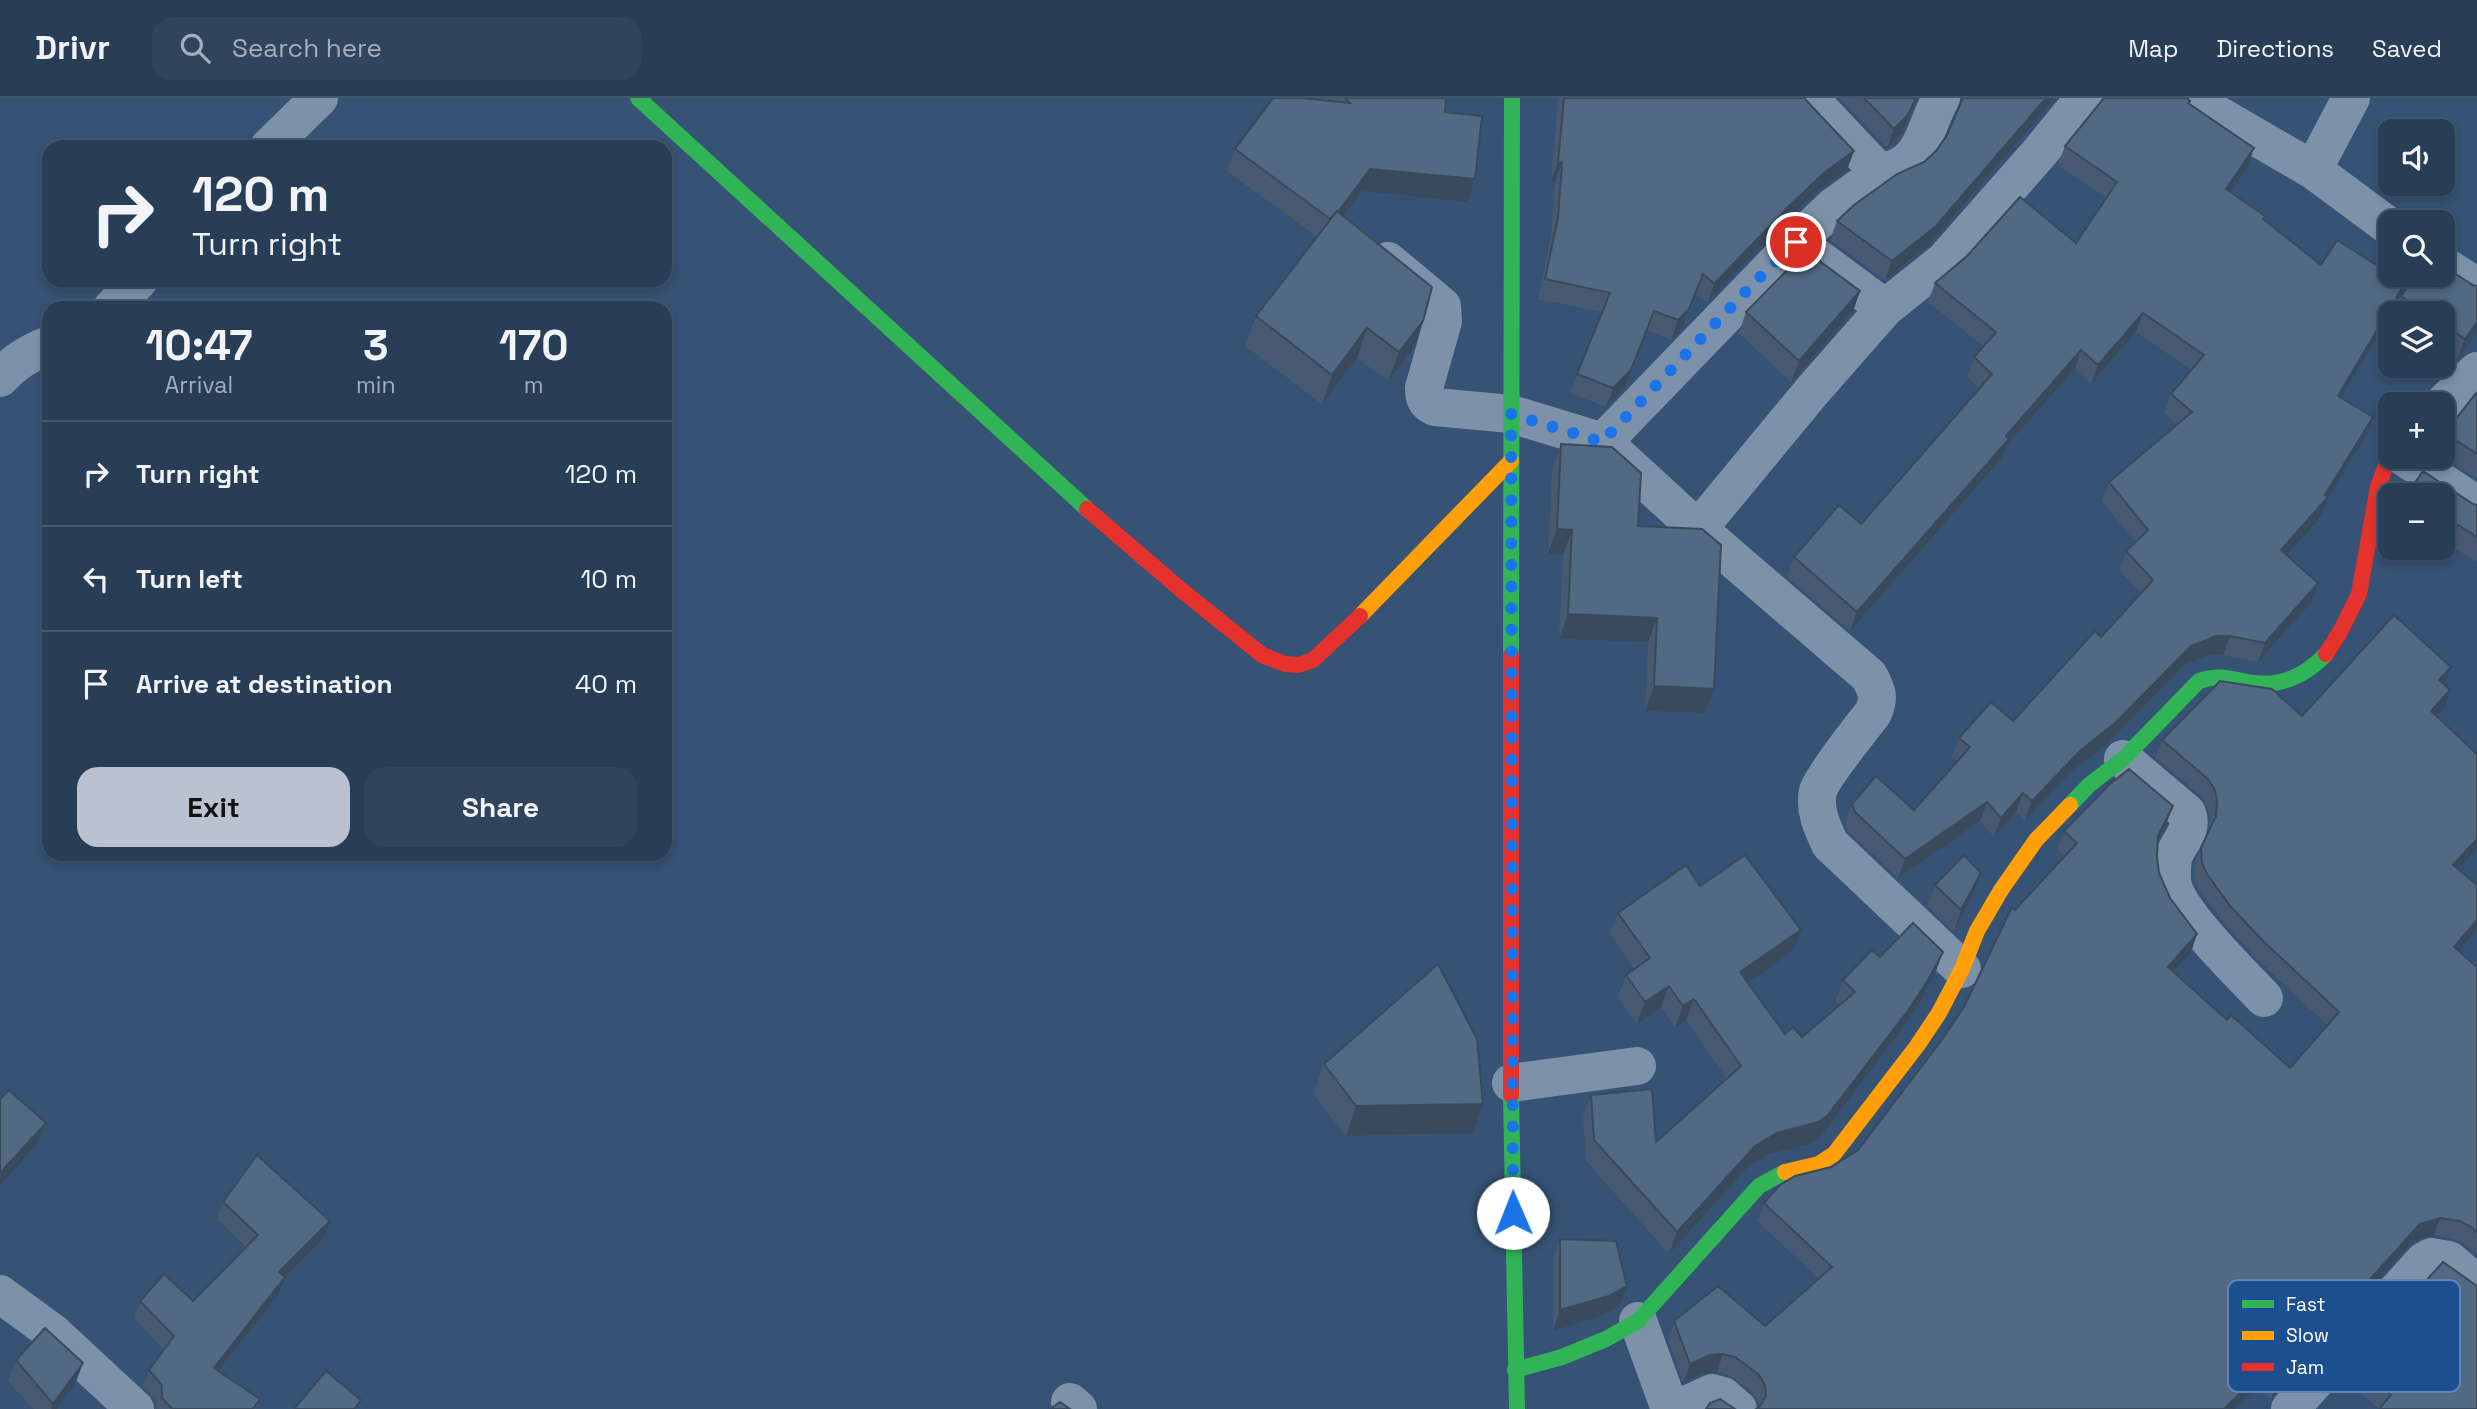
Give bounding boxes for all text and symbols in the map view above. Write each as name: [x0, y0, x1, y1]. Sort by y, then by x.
search box: [152, 17, 642, 80]
text: Drivr: [35, 27, 110, 69]
icon: search: [176, 29, 214, 67]
text: Search here: [232, 31, 382, 65]
text: Map: [2128, 33, 2178, 64]
text: Directions: [2216, 33, 2334, 64]
text: Saved: [2372, 33, 2442, 64]
map controls: [2378, 119, 2455, 560]
button: sound: [2378, 119, 2455, 196]
text: 120 m: [192, 163, 329, 225]
icon: right: [77, 168, 168, 259]
button: search: [2378, 210, 2455, 287]
pin: [1766, 212, 1826, 272]
icon: arrive: [1777, 223, 1815, 261]
text: Turn right: [192, 224, 342, 264]
button: layers: [2378, 301, 2455, 378]
text: 10:47: [146, 319, 252, 372]
text: 3: [363, 319, 389, 372]
text: 170: [499, 319, 568, 372]
text: Arrival: [165, 370, 233, 400]
text: min: [356, 370, 396, 400]
text: m: [524, 370, 544, 400]
button: +: [2378, 392, 2455, 469]
icon: right: [77, 455, 115, 493]
text: Turn right: [136, 457, 260, 491]
text: 120 m: [565, 457, 637, 491]
button: −: [2378, 483, 2455, 560]
icon: left: [77, 560, 115, 598]
text: Turn left: [136, 562, 243, 596]
text: 10 m: [580, 562, 637, 596]
icon: arrive: [77, 665, 115, 703]
text: Arrive at destination: [136, 667, 393, 701]
text: 40 m: [575, 667, 637, 701]
button: Exit: [77, 767, 350, 847]
button: Share: [364, 767, 637, 847]
position arrow: [1476, 1176, 1550, 1250]
legend: [2228, 1280, 2460, 1392]
text: Fast: [2286, 1292, 2326, 1317]
text: Slow: [2286, 1323, 2329, 1348]
text: Jam: [2286, 1355, 2324, 1380]

